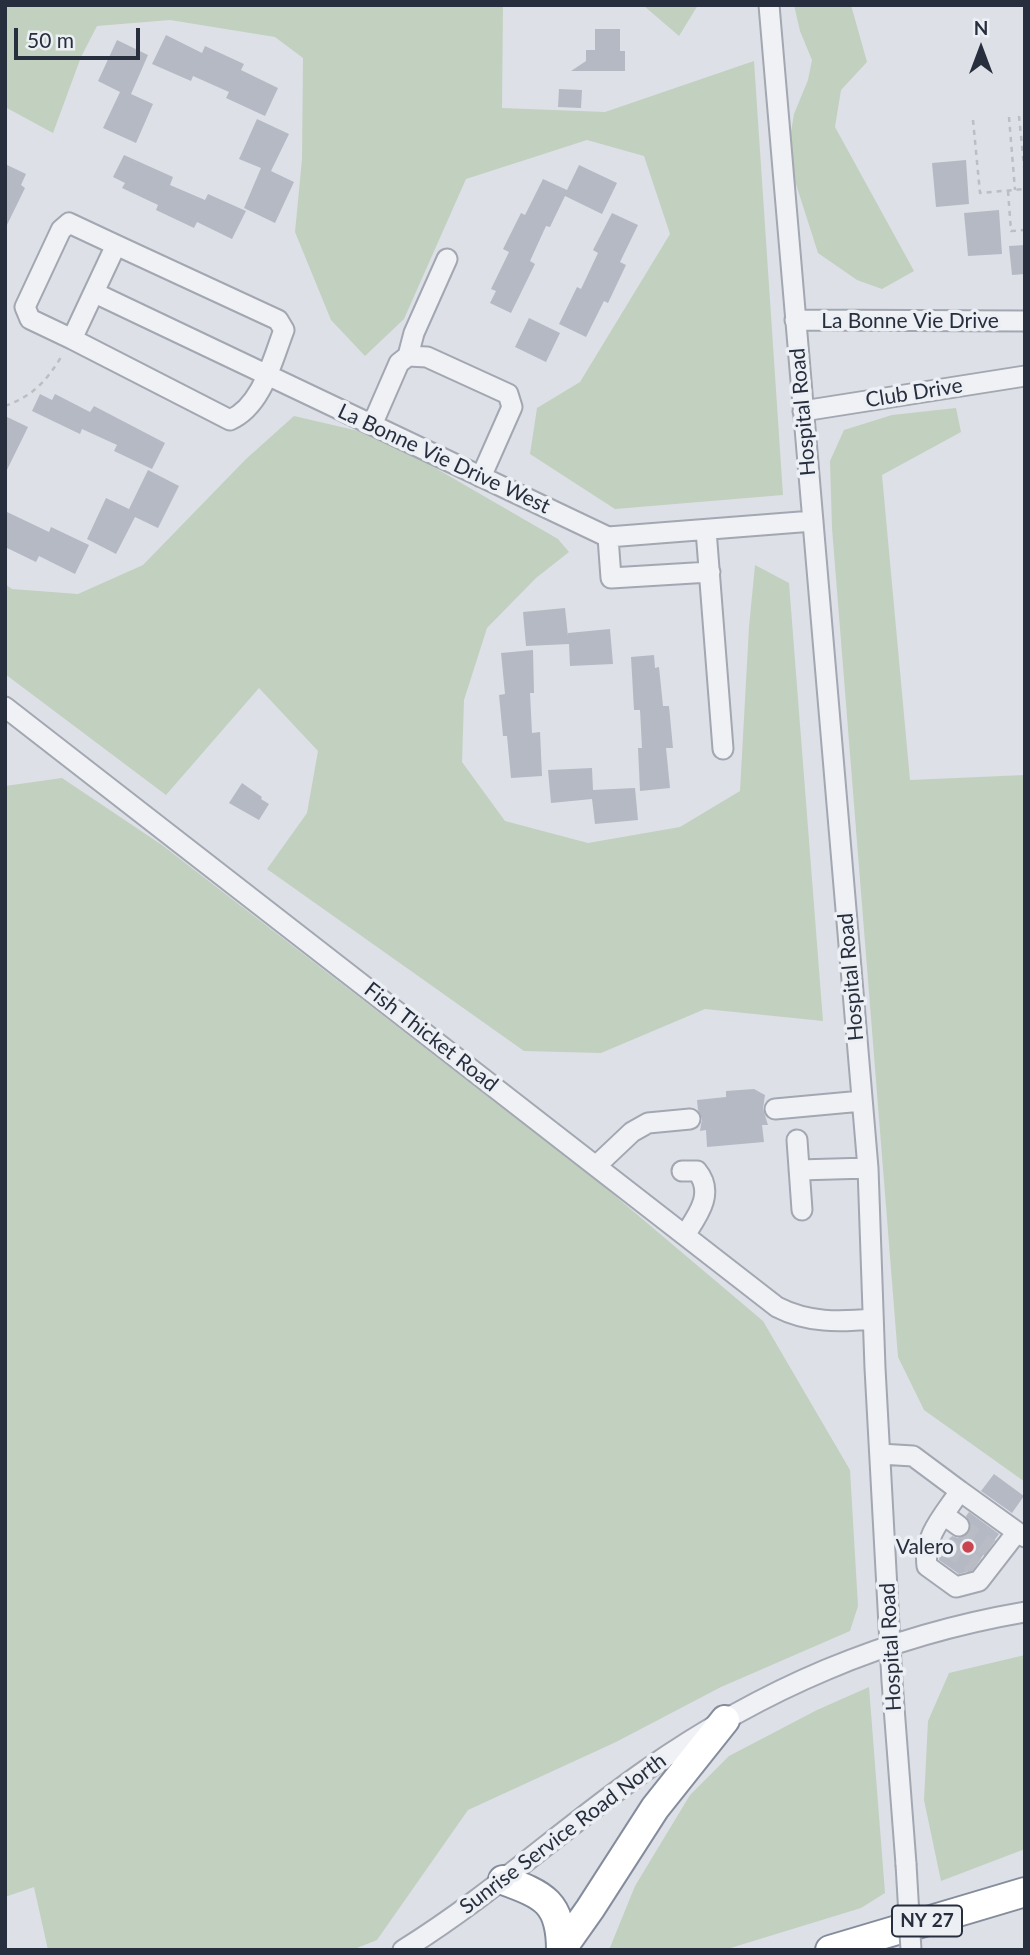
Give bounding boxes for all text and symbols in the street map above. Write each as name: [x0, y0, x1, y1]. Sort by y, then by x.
scale bar: [18, 14, 144, 58]
north arrow: [946, 14, 1016, 84]
text: N: [974, 16, 988, 39]
text: 50 m: [27, 27, 74, 52]
street label: La Bonne Vie Drive: [821, 308, 999, 334]
street label: Hospital Road: [785, 347, 821, 477]
street label: Club Drive: [864, 373, 964, 413]
street label: La Bonne Vie Drive West: [334, 399, 554, 519]
street label: Hospital Road: [833, 912, 869, 1042]
street label: Fish Thicket Road: [359, 977, 503, 1097]
place label: Valero: [896, 1534, 954, 1560]
marker: Valero: [960, 1539, 976, 1555]
street label: Hospital Road: [875, 1582, 907, 1712]
street label: Sunrise Service Road North: [455, 1748, 671, 1920]
road number: NY 27: [892, 1906, 962, 1937]

